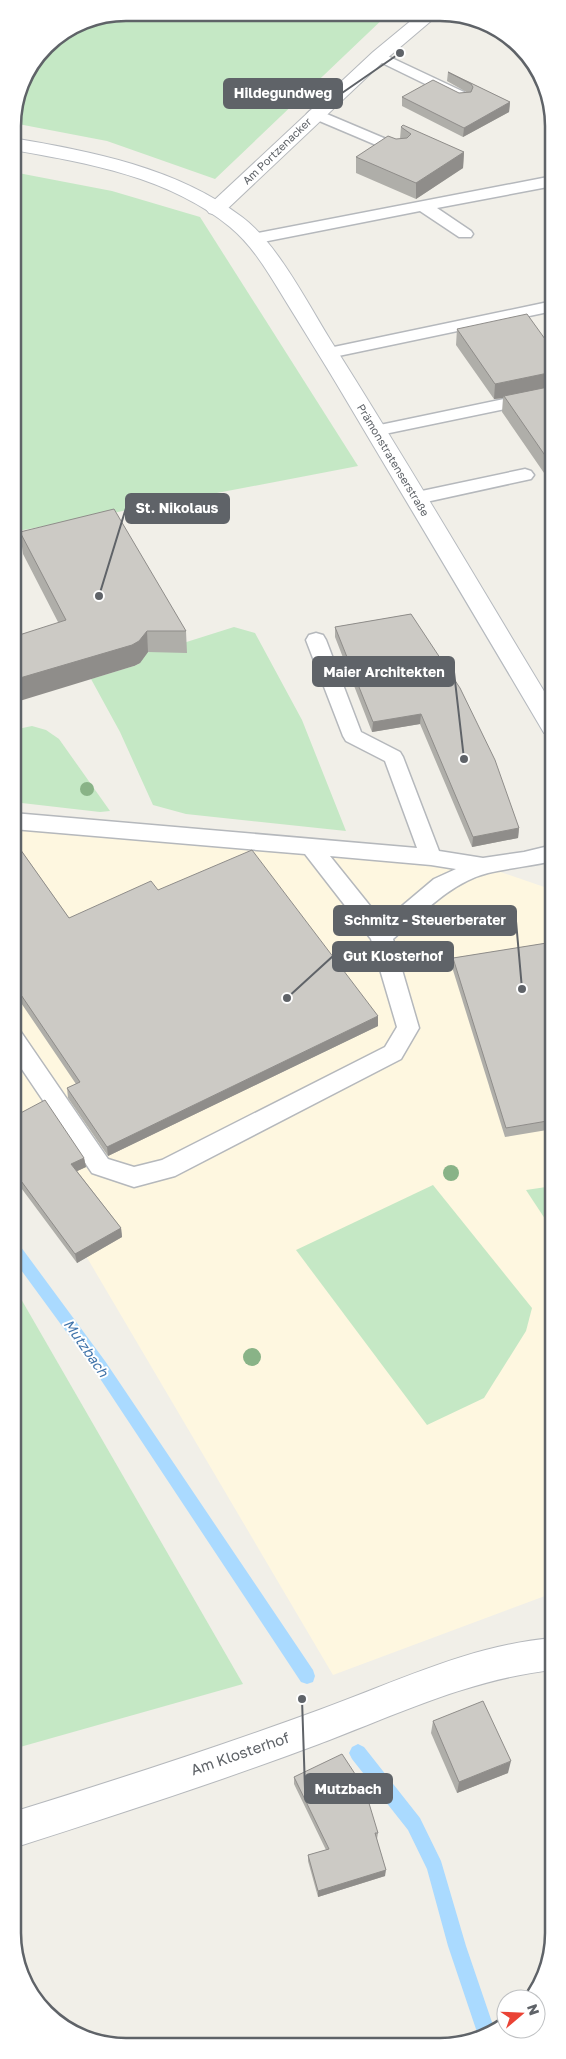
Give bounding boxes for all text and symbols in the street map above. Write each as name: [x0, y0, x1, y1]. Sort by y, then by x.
callout: Hildegundweg: [224, 79, 342, 108]
text: Hildegundweg: [234, 84, 332, 101]
street label: Am Portzenacker: [240, 114, 314, 187]
street label: Prämonstratenserstraße: [355, 401, 432, 518]
callout: St. Nikolaus: [126, 494, 229, 523]
text: St. Nikolaus: [136, 499, 219, 516]
callout: Maier Architekten: [313, 657, 454, 686]
text: Maier Architekten: [323, 663, 445, 680]
callout: Schmitz - Steuerberater: [334, 906, 516, 935]
text: Schmitz - Steuerberater: [344, 911, 507, 928]
callout: Gut Klosterhof: [333, 942, 453, 971]
text: Gut Klosterhof: [343, 947, 444, 964]
water label: Mutzbach: [60, 1316, 113, 1381]
street label: Am Klosterhof: [188, 1728, 292, 1778]
callout: Mutzbach: [305, 1774, 392, 1803]
text: Mutzbach: [315, 1780, 382, 1797]
north arrow: [496, 1989, 546, 2039]
text: N: [524, 2002, 544, 2017]

